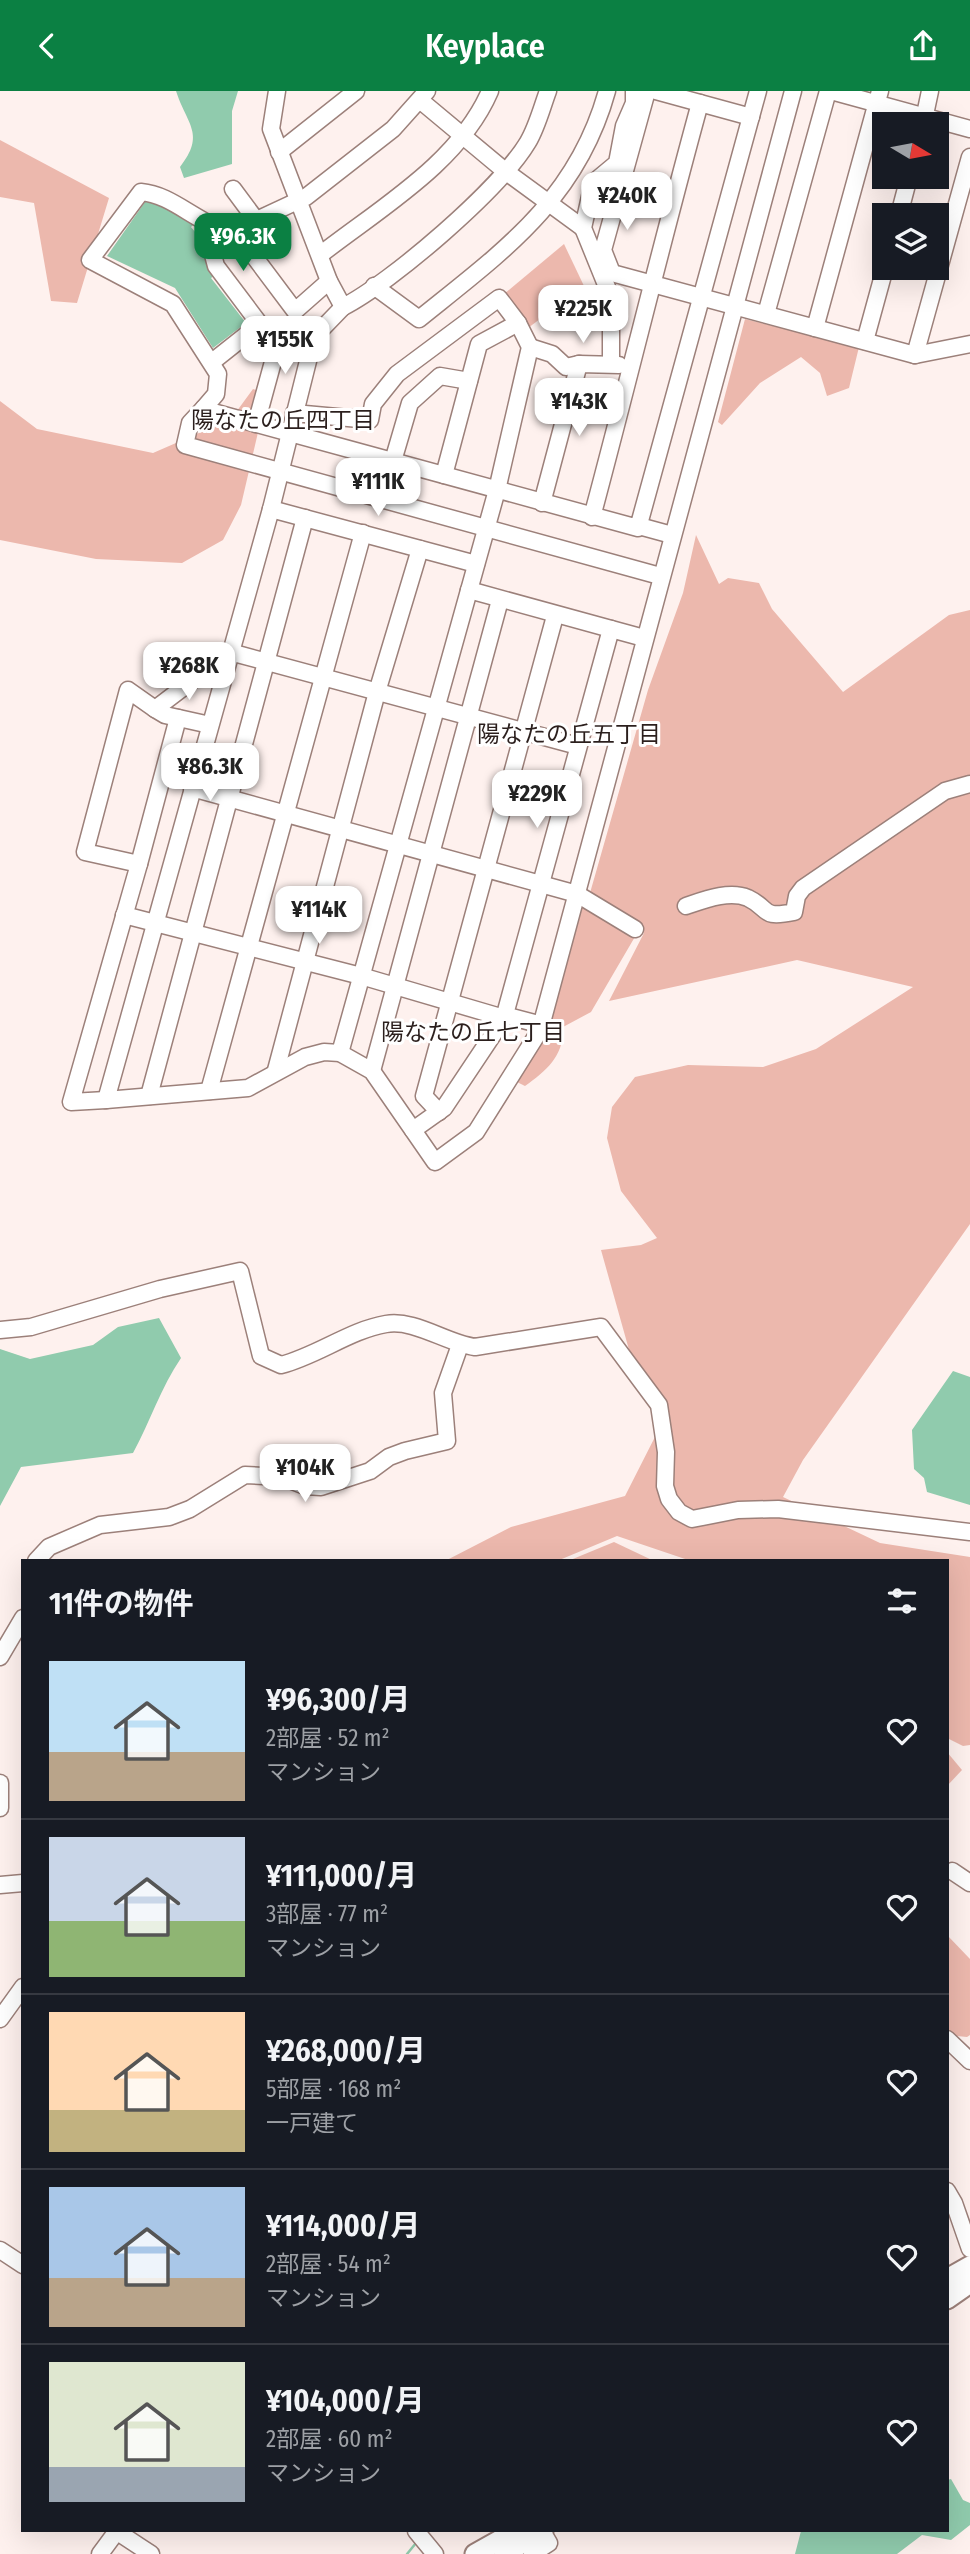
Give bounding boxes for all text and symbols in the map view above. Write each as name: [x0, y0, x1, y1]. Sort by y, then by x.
icon: back: [28, 27, 66, 65]
text: Keyplace: [425, 27, 545, 65]
icon: share: [904, 27, 942, 65]
north arrow: [872, 112, 948, 189]
map controls: [872, 112, 949, 280]
pin: ¥240K: [578, 173, 676, 232]
text: ¥240K: [597, 181, 657, 209]
button: layers: [872, 203, 949, 280]
pin: ¥96.3K: [186, 213, 300, 273]
text: ¥96.3K: [210, 222, 276, 250]
pin: ¥225K: [534, 285, 632, 345]
text: ¥225K: [554, 294, 612, 322]
pin: ¥155K: [236, 317, 334, 376]
text: ¥155K: [257, 325, 313, 353]
pin: ¥143K: [530, 379, 628, 438]
text: ¥143K: [551, 387, 607, 415]
district label: 陽なたの丘四丁目: [191, 406, 375, 434]
pin: ¥111K: [329, 459, 427, 518]
text: ¥111K: [352, 467, 404, 495]
pin: ¥268K: [140, 643, 238, 702]
text: ¥268K: [159, 651, 219, 679]
district label: 陽なたの丘五丁目: [477, 720, 661, 748]
pin: ¥86.3K: [153, 743, 267, 803]
text: ¥86.3K: [177, 752, 243, 780]
pin: ¥229K: [488, 771, 586, 830]
text: ¥229K: [508, 779, 566, 807]
pin: ¥114K: [270, 887, 368, 946]
text: ¥114K: [291, 895, 347, 923]
district label: 陽なたの丘七丁目: [381, 1018, 565, 1046]
pin: ¥104K: [256, 1445, 354, 1504]
text: ¥104K: [276, 1453, 334, 1481]
icon: filters: [883, 1582, 921, 1620]
text: 11件の物件: [49, 1586, 194, 1622]
text: ¥96,300/月: [266, 1682, 411, 1718]
icon: home: [105, 1689, 189, 1773]
icon: heart: [883, 1712, 921, 1750]
text: 2部屋 · 52 m²: [266, 1724, 390, 1752]
text: マンション: [266, 1758, 381, 1786]
text: ¥111,000/月: [266, 1858, 417, 1894]
icon: home: [105, 1865, 189, 1949]
icon: heart: [883, 1888, 921, 1926]
text: 3部屋 · 77 m²: [266, 1900, 388, 1928]
text: マンション: [266, 1934, 381, 1962]
text: ¥268,000/月: [266, 2033, 426, 2069]
icon: home: [105, 2040, 189, 2124]
icon: heart: [883, 2063, 921, 2101]
text: 5部屋 · 168 m²: [266, 2075, 401, 2103]
text: 一戸建て: [266, 2109, 358, 2137]
text: ¥114,000/月: [266, 2208, 420, 2244]
icon: home: [105, 2215, 189, 2299]
icon: heart: [883, 2238, 921, 2276]
text: 2部屋 · 54 m²: [266, 2250, 391, 2278]
text: マンション: [266, 2284, 381, 2312]
text: ¥104,000/月: [266, 2383, 425, 2419]
icon: home: [105, 2390, 189, 2474]
icon: heart: [883, 2413, 921, 2451]
text: 2部屋 · 60 m²: [266, 2425, 393, 2453]
text: マンション: [266, 2459, 381, 2487]

